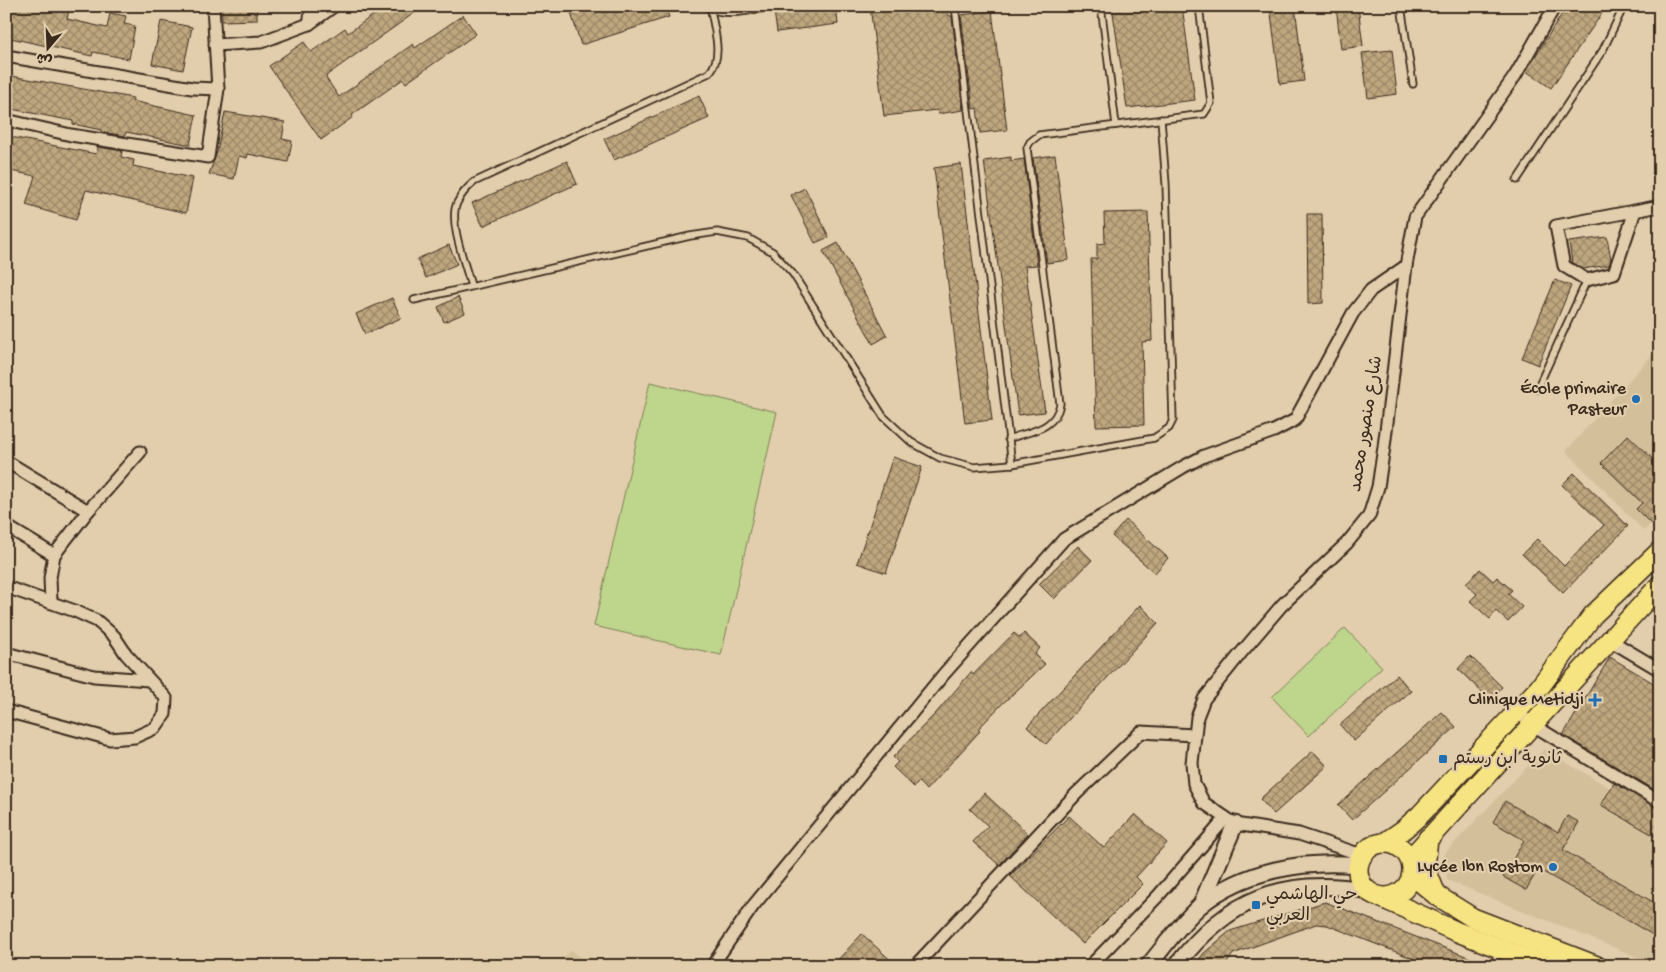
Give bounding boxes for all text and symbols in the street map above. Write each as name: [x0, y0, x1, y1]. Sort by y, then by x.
north arrow: [22, 22, 72, 72]
text: ش: [35, 47, 55, 68]
street label: شارع منصور محمد: [1346, 354, 1388, 494]
place label: École primaire Pasteur: [1520, 379, 1628, 421]
marker: École primaire Pasteur: [1630, 393, 1642, 405]
place label: Clinique Metidji: [1468, 690, 1584, 711]
marker: Clinique Metidji: [1588, 693, 1602, 707]
place label: ثانوية ابن رستم: [1453, 749, 1562, 771]
marker: ثانوية ابن رستم: [1437, 753, 1449, 765]
place label: Lycée Ibn Rostom: [1417, 857, 1543, 878]
marker: Lycée Ibn Rostom: [1547, 861, 1559, 873]
place label: حي الهاشمي العربي: [1266, 885, 1357, 930]
marker: حي الهاشمي العربي: [1250, 899, 1262, 911]

